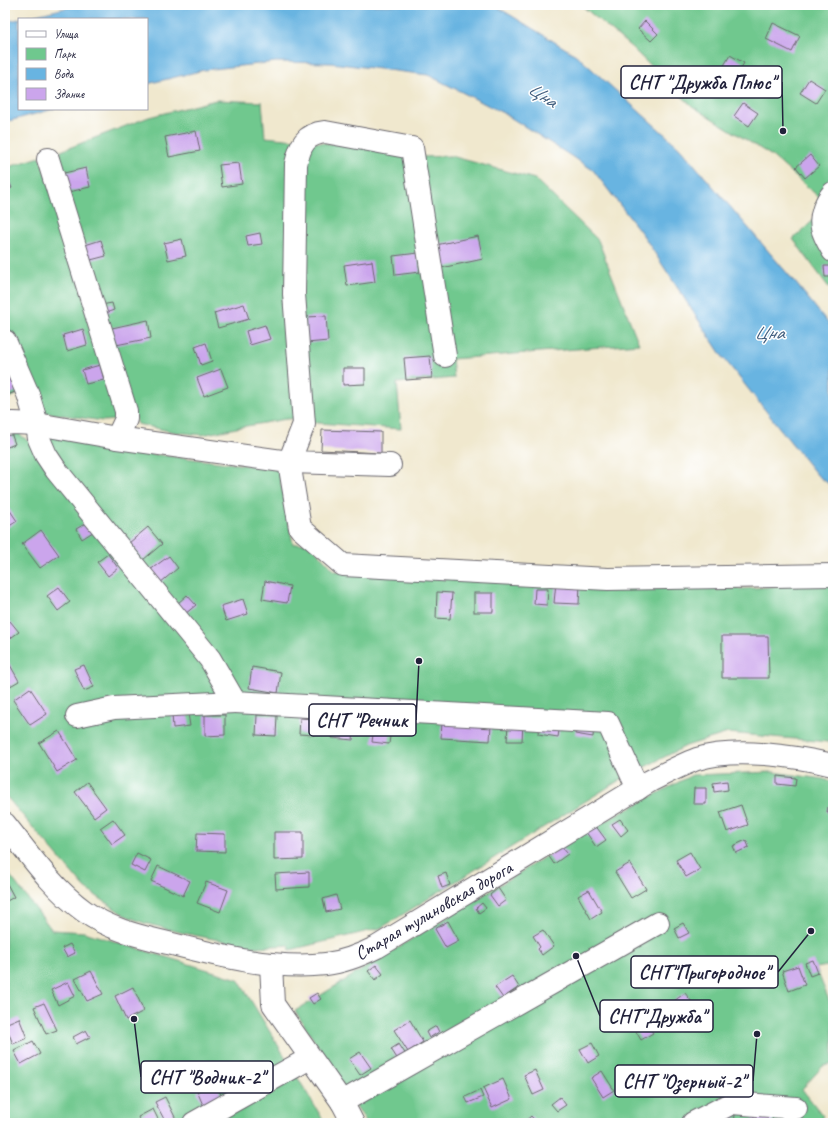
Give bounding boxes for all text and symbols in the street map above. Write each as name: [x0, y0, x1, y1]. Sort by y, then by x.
legend: [18, 18, 148, 110]
text: Улица: [54, 26, 79, 42]
text: Парк: [54, 46, 77, 62]
text: Вода: [54, 66, 75, 82]
callout: СНТ "Дружба Плюс": [621, 66, 782, 98]
text: СНТ "Дружба Плюс": [629, 70, 780, 95]
water label: Цна: [523, 76, 564, 114]
text: Здание: [54, 86, 85, 102]
water label: Цна: [754, 320, 786, 345]
callout: СНТ "Речник: [309, 704, 416, 736]
text: СНТ "Речник: [316, 708, 409, 733]
street label: Старая тулиновская дорога: [350, 855, 518, 966]
callout: СНТ"Пригородное": [631, 956, 778, 988]
text: СНТ"Пригородное": [639, 960, 774, 985]
callout: СНТ"Дружба": [600, 1000, 713, 1032]
text: СНТ"Дружба": [608, 1004, 710, 1029]
callout: СНТ "Водник-2": [141, 1061, 273, 1093]
text: СНТ "Водник-2": [149, 1065, 269, 1090]
callout: СНТ "Озерный-2": [615, 1065, 753, 1097]
text: СНТ "Озерный-2": [623, 1069, 750, 1095]

